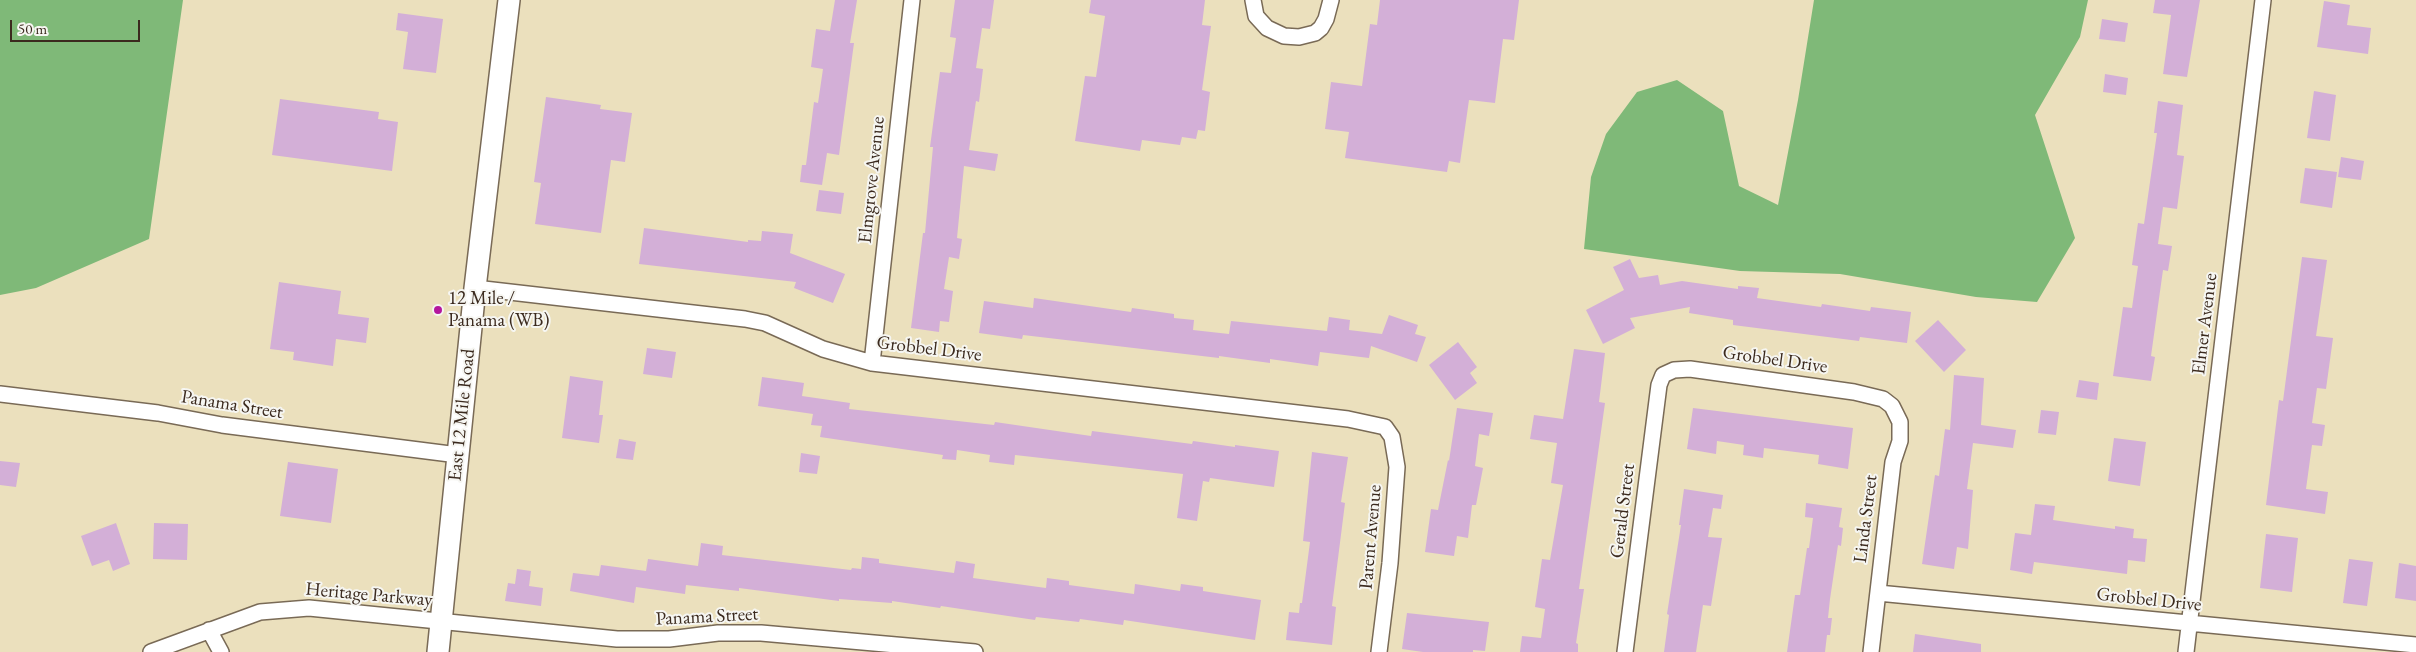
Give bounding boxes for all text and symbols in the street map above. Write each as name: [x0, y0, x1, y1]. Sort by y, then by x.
scale bar: [12, 10, 142, 42]
text: 50 m: [18, 19, 47, 38]
street label: Elmgrove Avenue: [854, 115, 890, 245]
street label: Elmer Avenue: [2187, 272, 2223, 376]
place label: 12 Mile / Panama (WB): [448, 288, 549, 332]
marker: 12 Mile / Panama (WB): [432, 304, 444, 316]
street label: Grobbel Drive: [875, 331, 983, 367]
street label: Grobbel Drive: [1721, 341, 1829, 379]
street label: East 12 Mile Road: [444, 348, 480, 482]
street label: Panama Street: [180, 386, 284, 424]
street label: Gerald Street: [1606, 463, 1640, 559]
street label: Linda Street: [1849, 474, 1883, 564]
street label: Parent Avenue: [1355, 484, 1387, 590]
street label: Heritage Parkway: [304, 578, 434, 612]
street label: Grobbel Drive: [2095, 583, 2203, 617]
street label: Panama Street: [655, 603, 759, 631]

